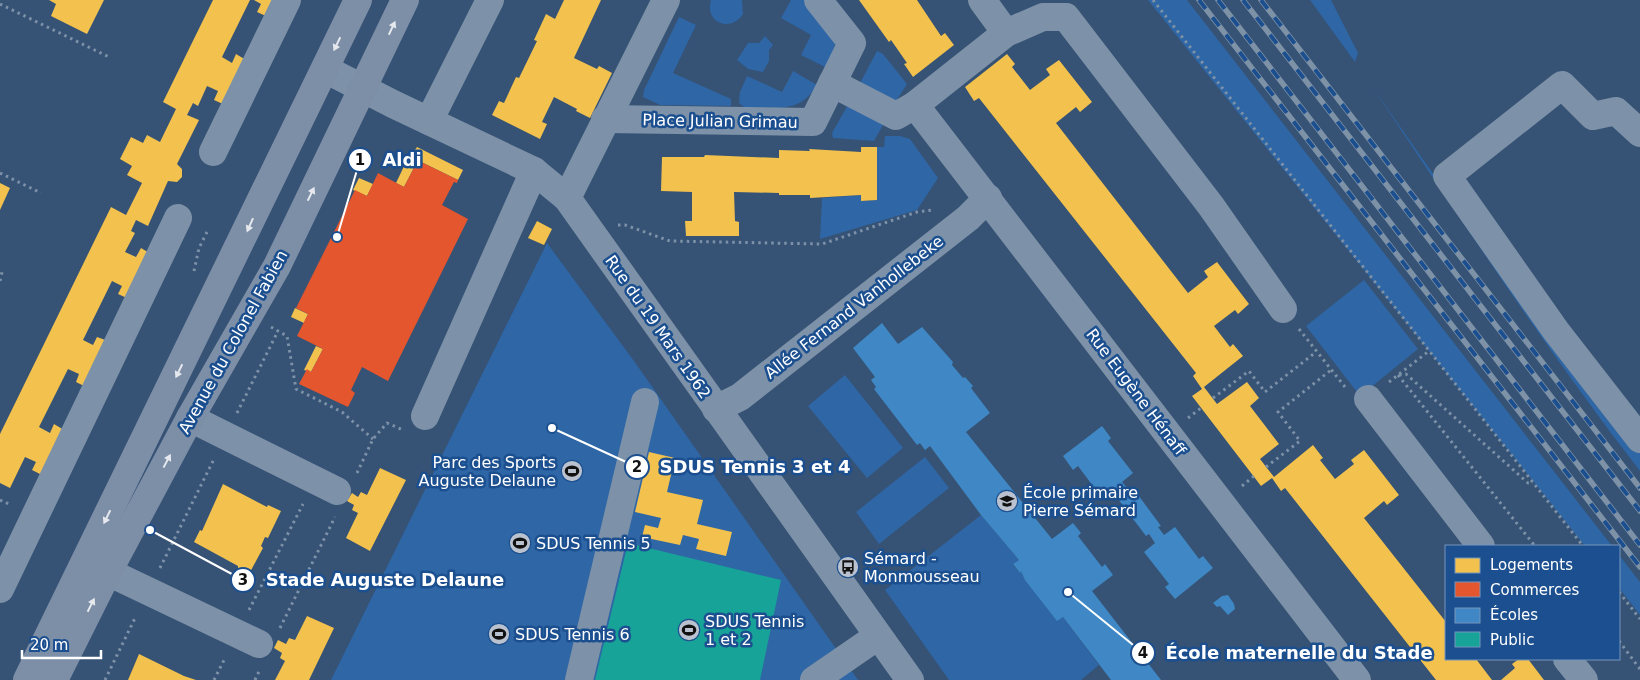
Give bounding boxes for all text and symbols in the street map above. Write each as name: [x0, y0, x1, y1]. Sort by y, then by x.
one-way arrow: [388, 21, 396, 35]
one-way arrow: [333, 37, 341, 51]
street label: Place Julian Grimau: [642, 110, 798, 132]
callout: Aldi: [347, 143, 432, 176]
text: Aldi: [382, 149, 422, 170]
text: 1: [355, 151, 365, 169]
one-way arrow: [307, 187, 315, 201]
one-way arrow: [246, 218, 254, 232]
street label: Allée Fernand Vanhollebeke: [761, 231, 947, 383]
street label: Avenue du Colonel Fabien: [175, 247, 291, 437]
street label: Rue du 19 Mars 1962: [601, 252, 715, 402]
street label: Rue Eugène Hénaff: [1082, 325, 1190, 460]
one-way arrow: [175, 364, 183, 378]
callout: SDUS Tennis 3 et 4: [625, 451, 861, 484]
place label: Parc des Sports Auguste Delaune: [419, 453, 556, 490]
one-way arrow: [163, 454, 171, 469]
text: SDUS Tennis 3 et 4: [659, 456, 851, 477]
text: 2: [632, 458, 642, 476]
sports icon: Parc des Sports Auguste Delaune: [560, 459, 584, 483]
place label: École primaire Pierre Sémard: [1023, 483, 1138, 520]
school or university icon: École primaire Pierre Sémard: [995, 489, 1019, 513]
one-way arrow: [103, 510, 111, 524]
sports icon: SDUS Tennis 5: [508, 531, 532, 555]
place label: SDUS Tennis 5: [536, 534, 651, 553]
legend: [1445, 545, 1620, 660]
place label: Sémard - Monmousseau: [864, 549, 980, 586]
bus stop icon: Sémard - Monmousseau: [836, 555, 860, 579]
text: Logements: [1490, 556, 1573, 574]
callout: Stade Auguste Delaune: [230, 563, 514, 596]
text: Stade Auguste Delaune: [266, 569, 504, 590]
text: 3: [238, 571, 248, 589]
text: Commerces: [1490, 581, 1579, 599]
one-way arrow: [87, 598, 95, 612]
text: Écoles: [1490, 605, 1538, 624]
place label: SDUS Tennis 1 et 2: [705, 612, 804, 649]
sports icon: SDUS Tennis 1 et 2: [677, 618, 701, 642]
sports icon: SDUS Tennis 6: [487, 622, 511, 646]
place label: SDUS Tennis 6: [515, 625, 630, 644]
scale bar: [22, 628, 101, 660]
text: Public: [1490, 631, 1534, 649]
text: 20 m: [30, 636, 68, 654]
callout: École maternelle du Stade: [1130, 637, 1442, 670]
text: École maternelle du Stade: [1165, 642, 1433, 663]
text: 4: [1138, 644, 1148, 662]

